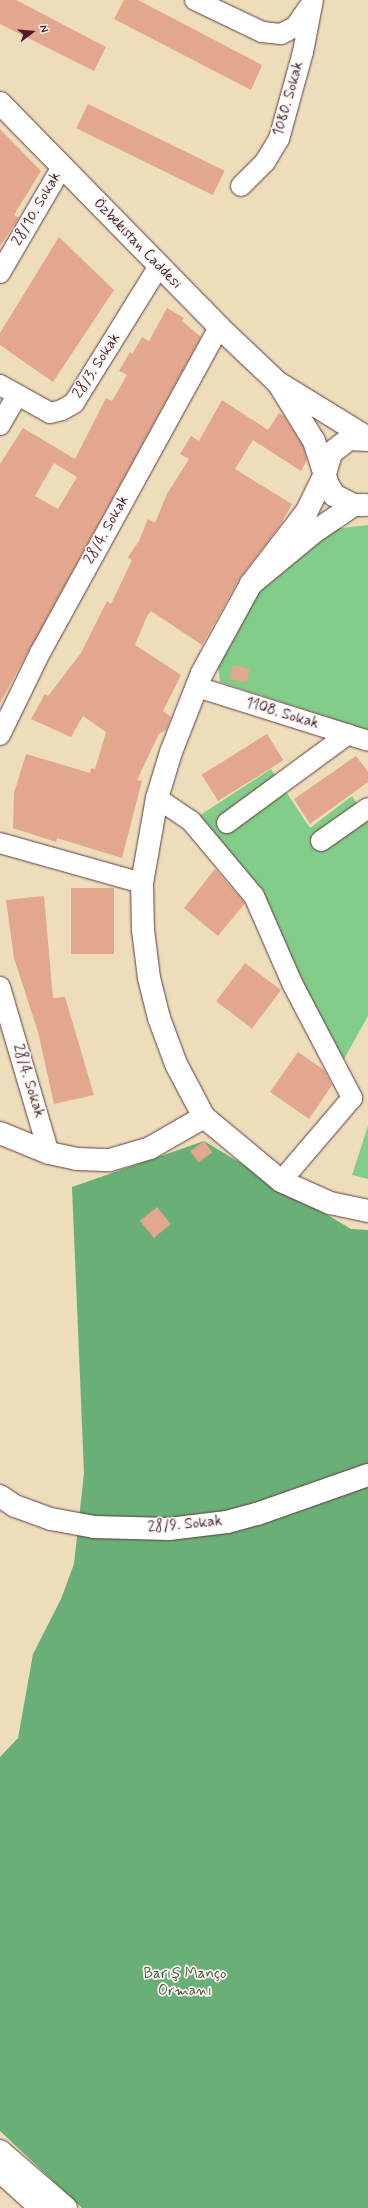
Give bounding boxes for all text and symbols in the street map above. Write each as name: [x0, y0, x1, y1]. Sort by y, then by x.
north arrow: [12, 12, 52, 52]
text: N: [36, 23, 51, 34]
street label: 1080. Sokak: [270, 60, 308, 138]
street label: 28/10. Sokak: [9, 169, 65, 249]
street label: Özbekistan Caddesi: [88, 194, 186, 294]
street label: 28/3. Sokak: [69, 330, 125, 402]
street label: 28/4. Sokak: [81, 492, 133, 568]
street label: 1108. Sokak: [243, 694, 321, 734]
street label: 28/4. Sokak: [8, 1042, 48, 1120]
street label: 28/9. Sokak: [147, 1513, 223, 1537]
park label: Barış Manço Ormanı: [144, 1965, 226, 2000]

